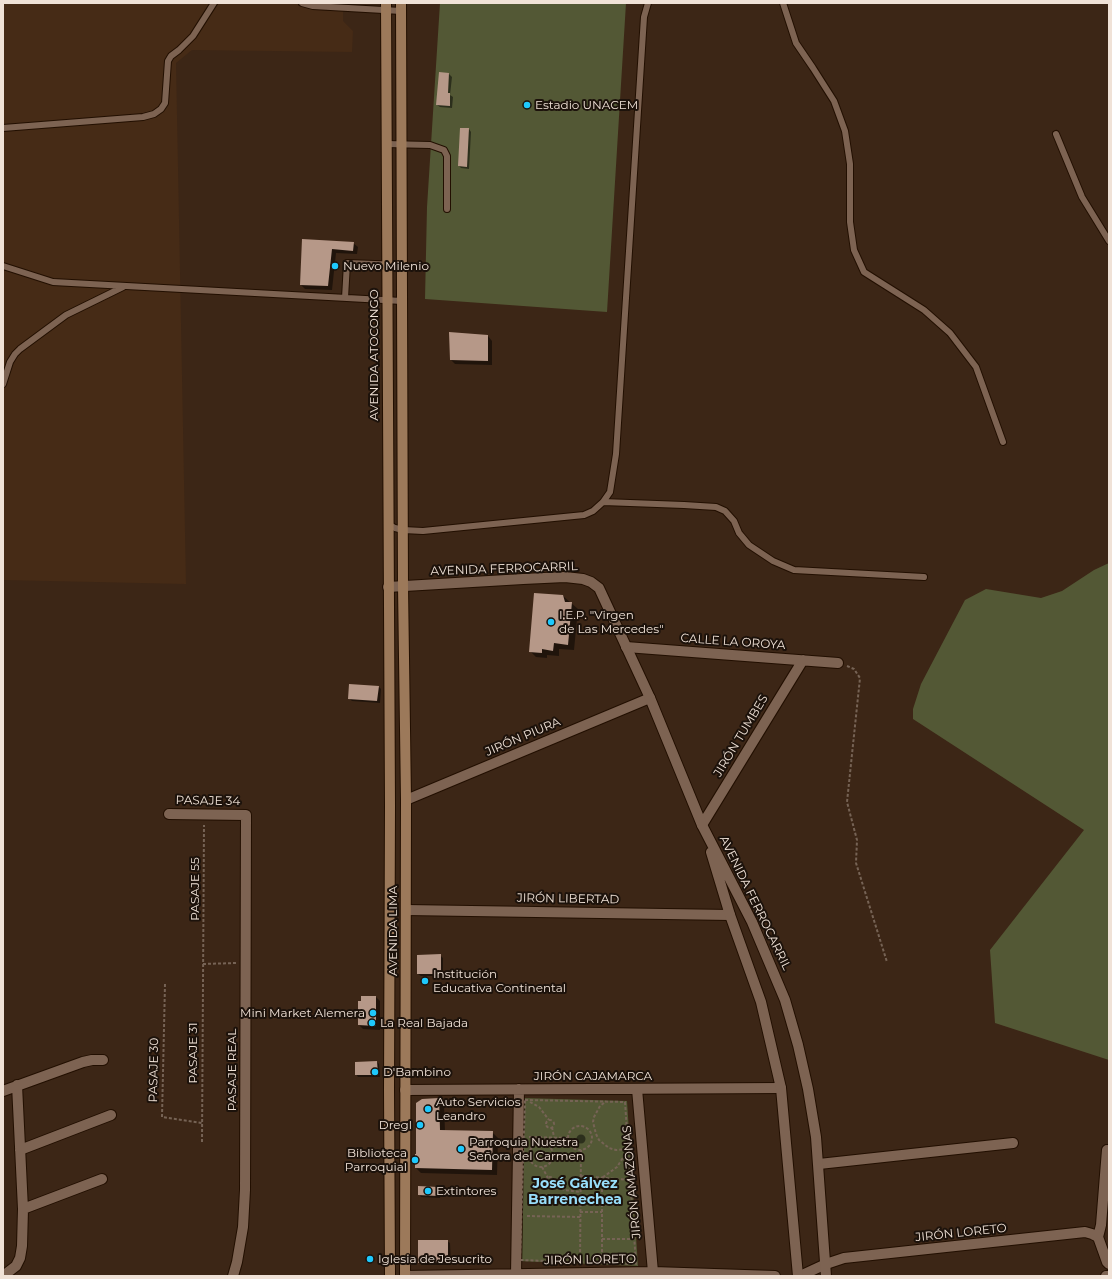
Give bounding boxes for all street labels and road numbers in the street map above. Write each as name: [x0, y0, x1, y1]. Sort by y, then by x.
street label: AVENIDA ATOCONGO: [367, 289, 381, 421]
street label: AVENIDA FERROCARRIL: [430, 559, 578, 579]
street label: CALLE LA OROYA: [680, 631, 786, 653]
street label: JIRÓN TUMBES: [711, 692, 771, 780]
street label: JIRÓN PIURA: [483, 715, 563, 759]
street label: PASAJE 34: [176, 793, 240, 809]
street label: AVENIDA FERROCARRIL: [716, 834, 794, 972]
street label: PASAJE 55: [188, 857, 202, 921]
street label: AVENIDA LIMA: [386, 886, 400, 976]
street label: JIRÓN LIBERTAD: [517, 891, 619, 907]
street label: PASAJE 31: [186, 1022, 200, 1084]
street label: PASAJE REAL: [225, 1029, 239, 1111]
street label: PASAJE 30: [146, 1038, 162, 1102]
street label: JIRÓN CAJAMARCA: [534, 1069, 652, 1083]
street label: JIRÓN AMAZONAS: [620, 1125, 644, 1239]
street label: JIRÓN LORETO: [915, 1221, 1007, 1245]
street label: JIRÓN LORETO: [544, 1252, 636, 1268]

